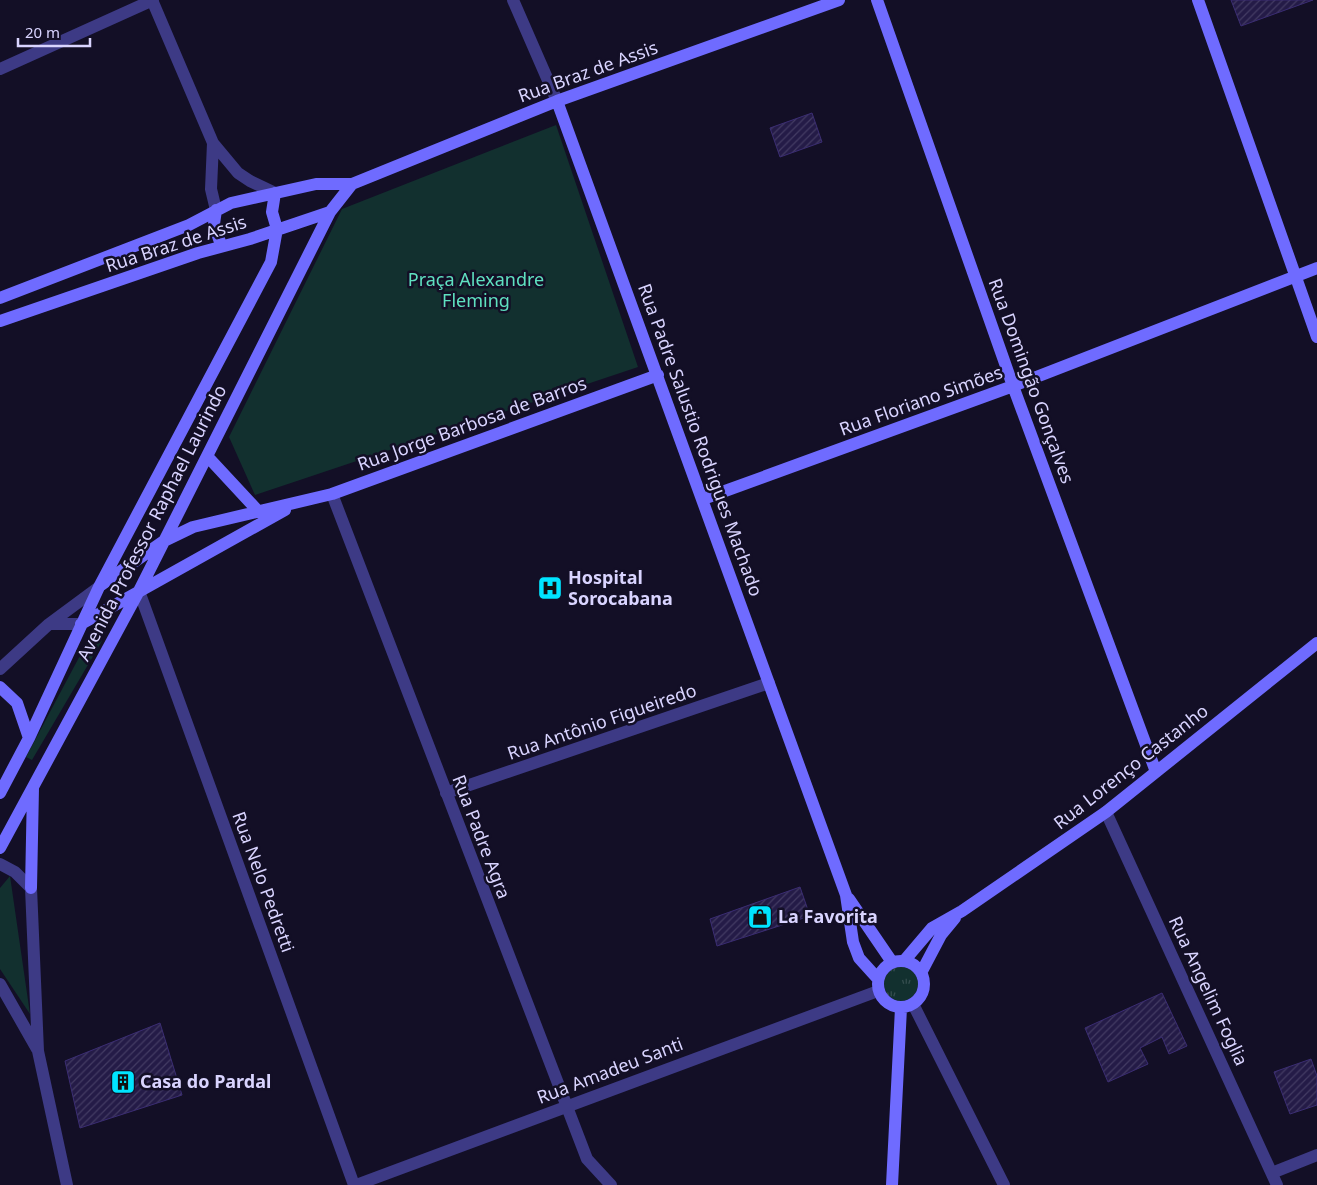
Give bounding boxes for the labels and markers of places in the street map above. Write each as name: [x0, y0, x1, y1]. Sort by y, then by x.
place label: Hospital Sorocabana: [568, 565, 673, 610]
hospital icon: Hospital Sorocabana: [537, 575, 563, 601]
shop icon: La Favorita: [747, 904, 773, 930]
place label: La Favorita: [778, 904, 878, 928]
building icon: Casa do Pardal: [110, 1069, 136, 1095]
place label: Casa do Pardal: [140, 1069, 271, 1093]

